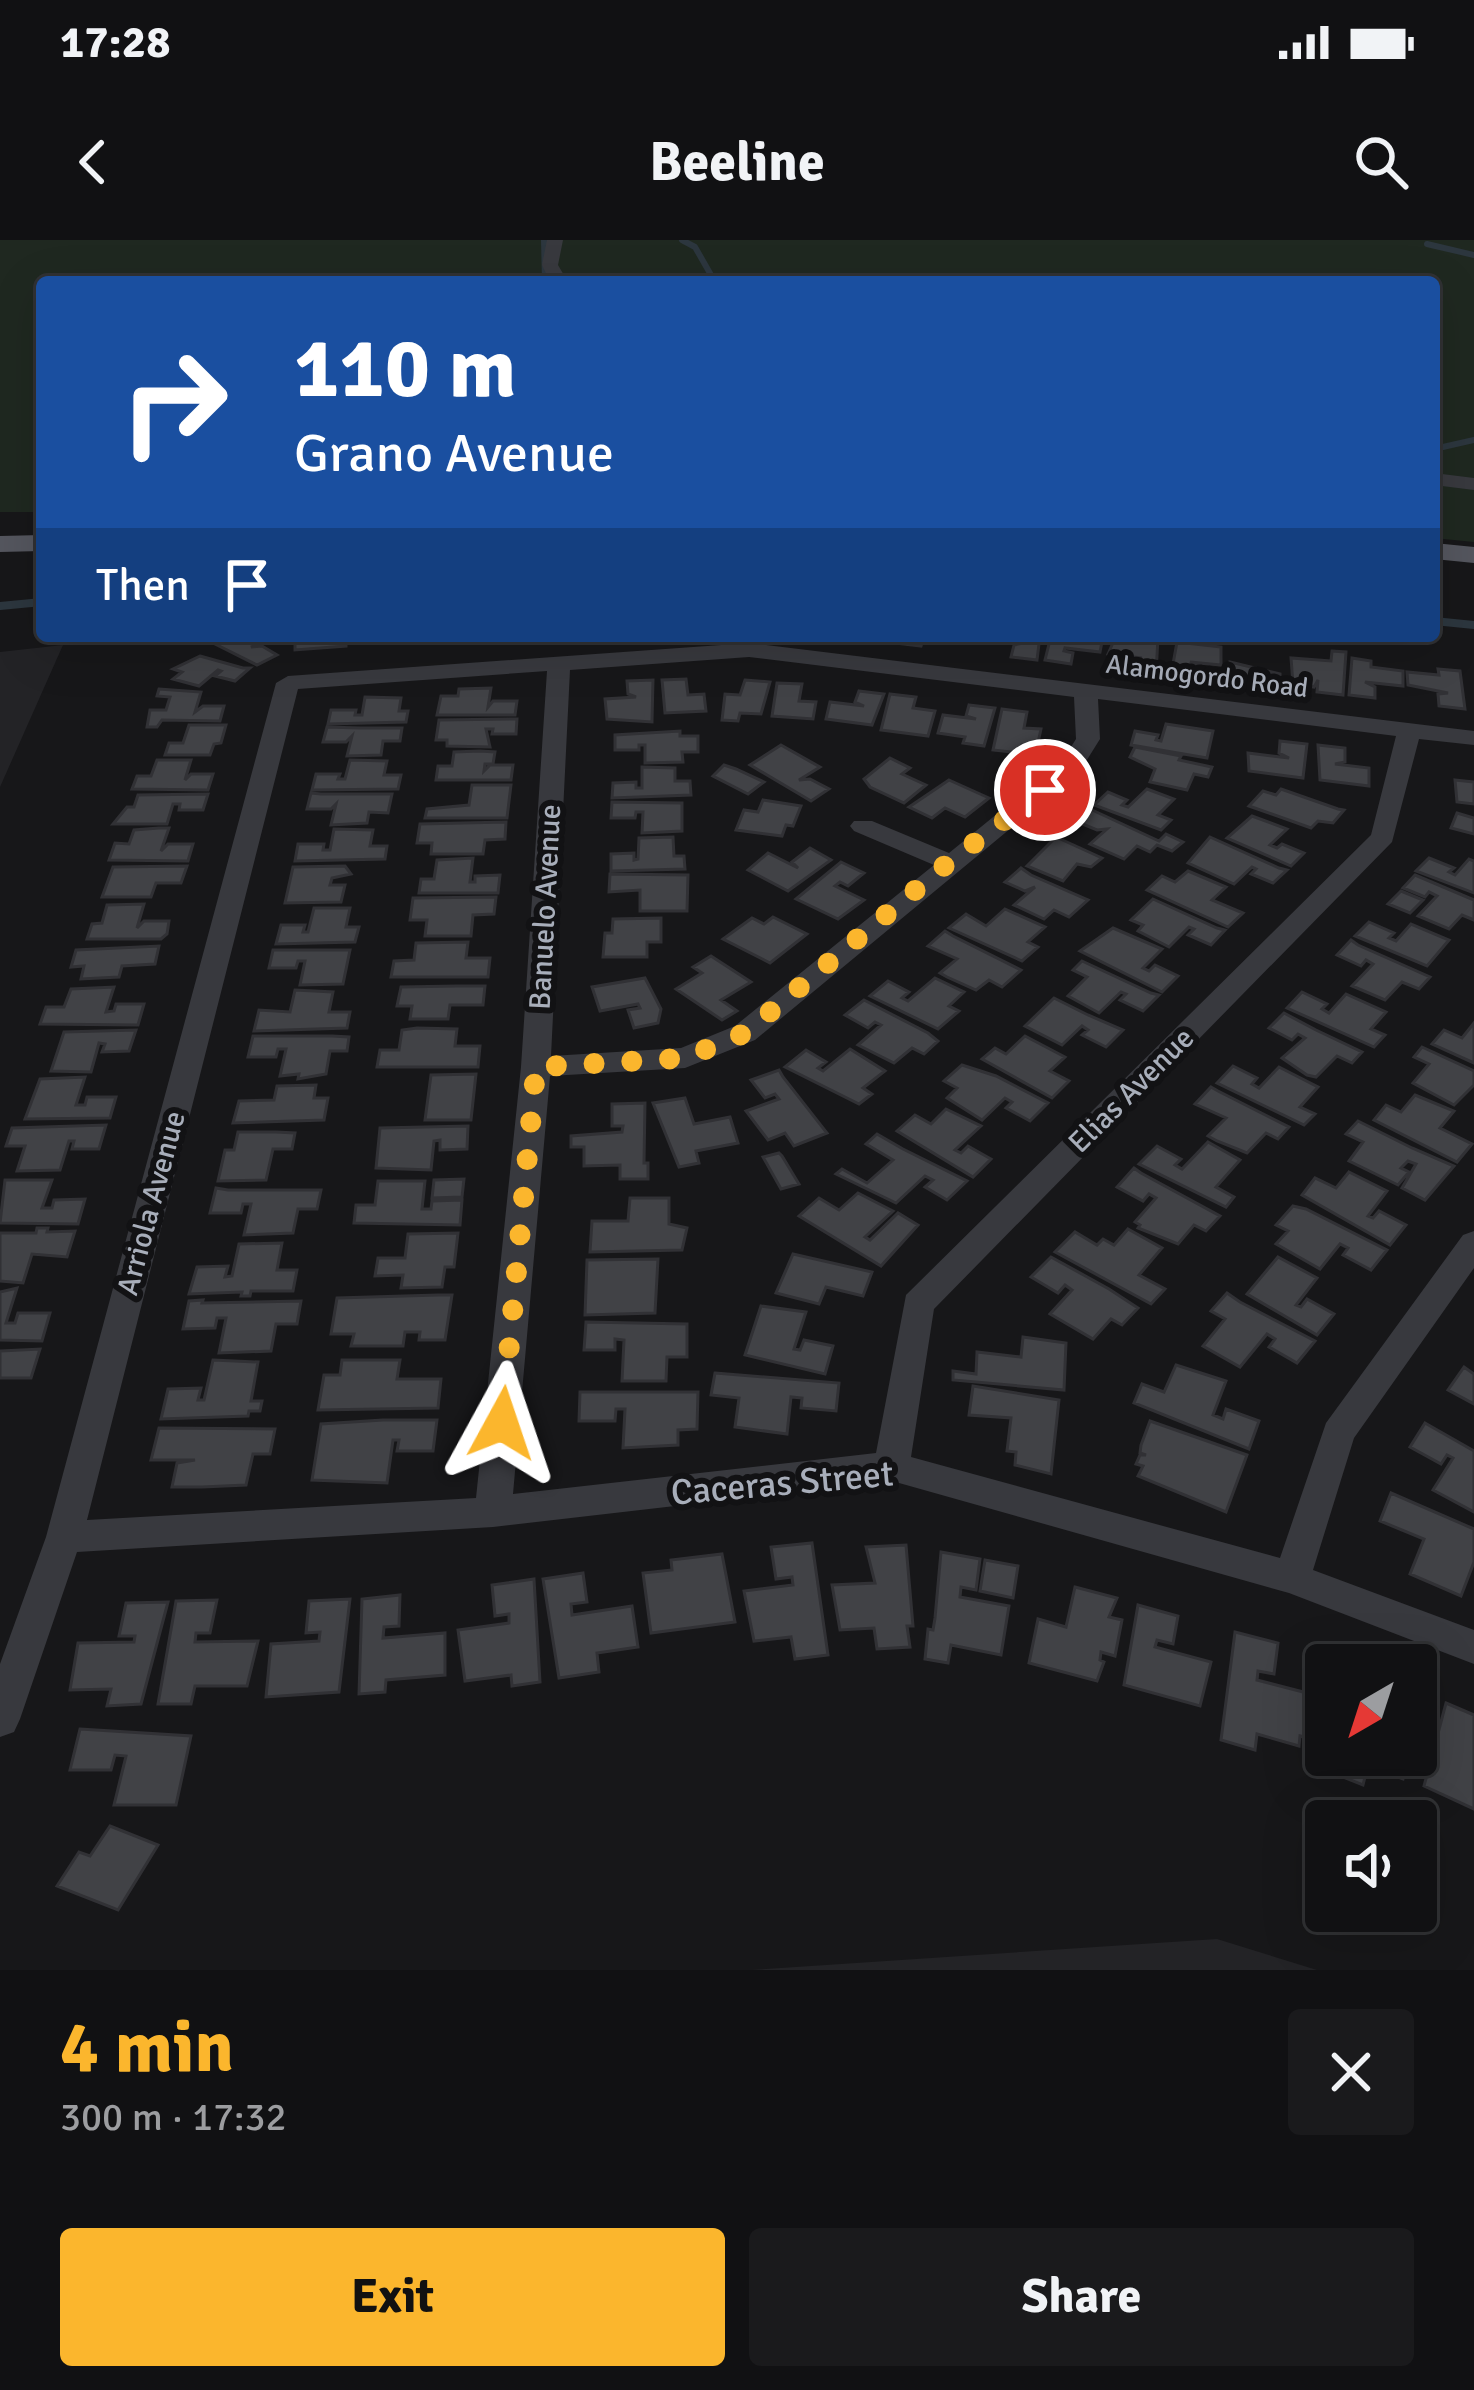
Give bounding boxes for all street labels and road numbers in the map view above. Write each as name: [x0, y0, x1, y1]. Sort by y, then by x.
street label: Alamogordo Road: [1104, 648, 1310, 705]
street label: Banuelo Avenue: [522, 803, 569, 1011]
street label: Elias Avenue: [1061, 1020, 1202, 1161]
street label: Arriola Avenue: [109, 1107, 194, 1299]
street label: Caceras Street: [669, 1451, 895, 1516]

